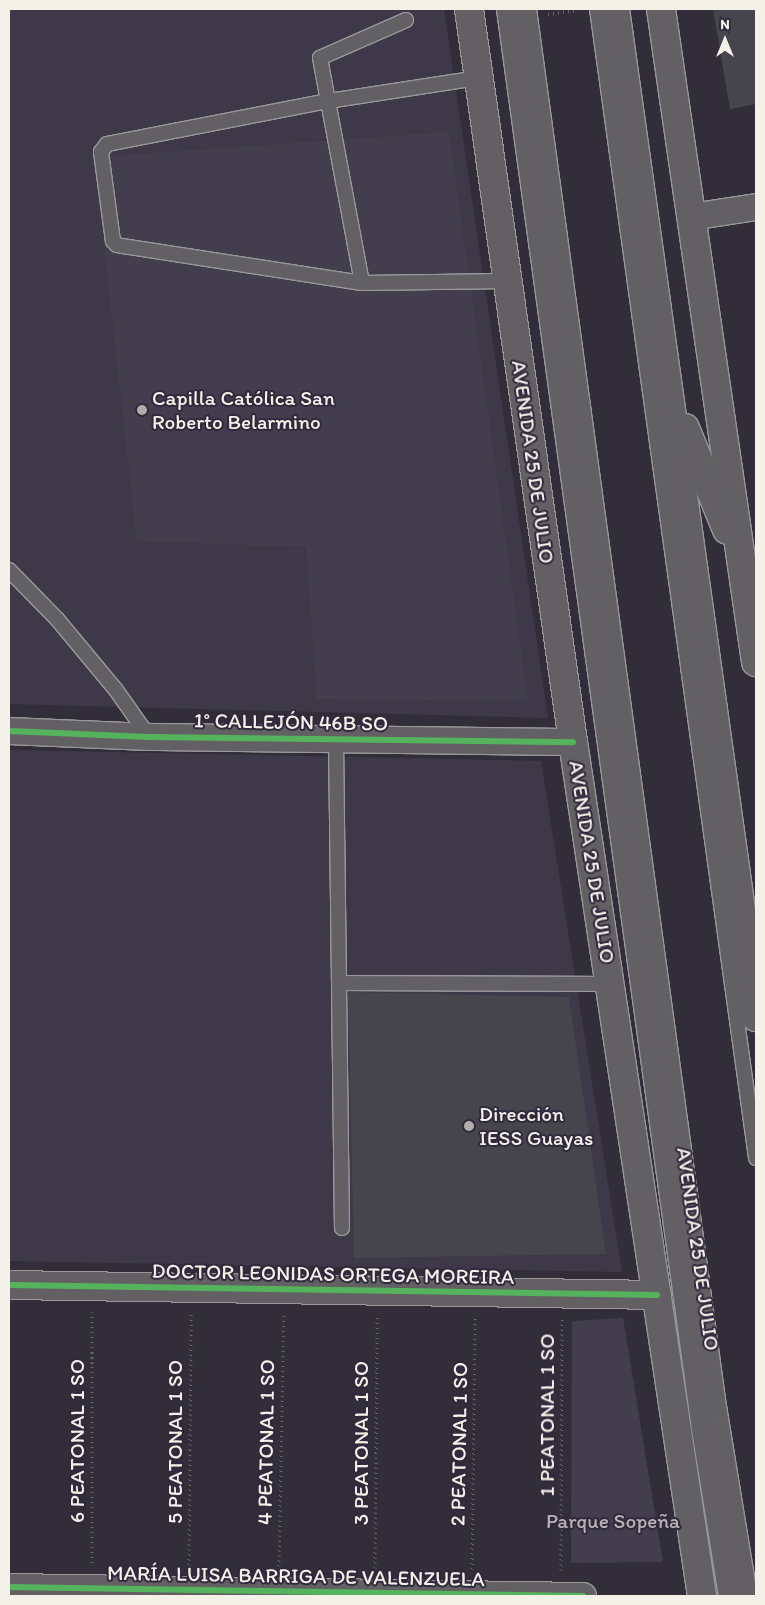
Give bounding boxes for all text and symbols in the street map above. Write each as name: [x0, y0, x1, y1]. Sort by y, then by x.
north arrow: [700, 15, 750, 65]
text: N: [720, 16, 730, 33]
street label: AVENIDA 25 DE JULIO: [506, 360, 560, 564]
place label: Capilla Católica San Roberto Belarmino: [152, 385, 335, 435]
marker: Capilla Católica San Roberto Belarmino: [136, 404, 148, 416]
street label: 1° CALLEJÓN 46B SO: [194, 708, 388, 736]
street label: AVENIDA 25 DE JULIO: [564, 760, 620, 964]
place label: Dirección IESS Guayas: [479, 1101, 593, 1151]
marker: Dirección IESS Guayas: [463, 1120, 475, 1132]
street label: AVENIDA 25 DE JULIO: [671, 1147, 725, 1351]
street label: DOCTOR LEONIDAS ORTEGA MOREIRA: [150, 1258, 516, 1290]
street label: 1 PEATONAL 1 SO: [534, 1334, 560, 1496]
street label: 6 PEATONAL 1 SO: [64, 1359, 90, 1523]
street label: 4 PEATONAL 1 SO: [252, 1359, 280, 1525]
street label: 5 PEATONAL 1 SO: [162, 1360, 188, 1524]
street label: 3 PEATONAL 1 SO: [348, 1361, 374, 1525]
street label: 2 PEATONAL 1 SO: [445, 1362, 473, 1526]
park label: Parque Sopeña: [546, 1508, 680, 1534]
street label: MARÍA LUISA BARRIGA DE VALENZUELA: [109, 1560, 483, 1592]

